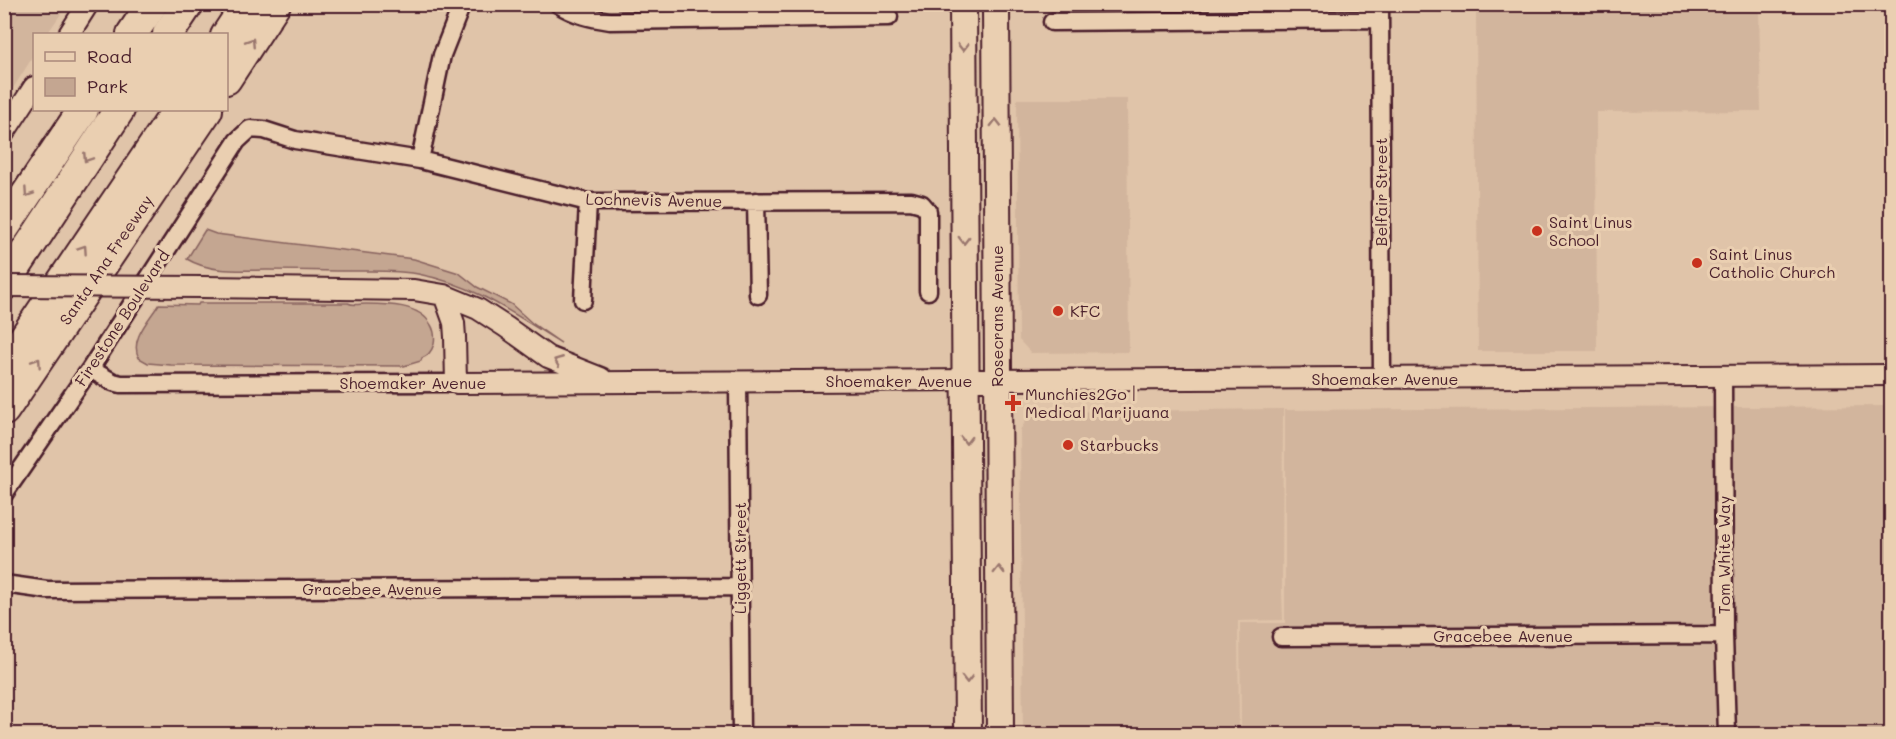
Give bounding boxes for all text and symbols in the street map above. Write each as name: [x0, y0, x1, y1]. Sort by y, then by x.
legend: [33, 33, 228, 111]
one-way arrow: [244, 38, 255, 49]
one-way arrow: [957, 42, 969, 51]
text: Road: [87, 44, 132, 68]
text: Park: [87, 74, 128, 98]
one-way arrow: [990, 118, 1002, 127]
street label: Belfair Street: [1370, 137, 1391, 247]
one-way arrow: [83, 152, 94, 163]
one-way arrow: [24, 187, 35, 198]
street label: Lochnevis Avenue: [585, 188, 723, 211]
street label: Santa Ana Freeway: [54, 191, 157, 329]
place label: Saint Linus School: [1549, 211, 1633, 250]
marker: Saint Linus School: [1530, 224, 1544, 238]
one-way arrow: [958, 236, 970, 245]
place label: Saint Linus Catholic Church: [1709, 243, 1835, 282]
street label: Firestone Boulevard: [70, 245, 174, 390]
one-way arrow: [76, 245, 87, 256]
street label: Rosecrans Avenue: [986, 245, 1007, 387]
marker: Saint Linus Catholic Church: [1690, 256, 1704, 270]
place label: KFC: [1070, 300, 1100, 321]
marker: KFC: [1051, 304, 1065, 318]
one-way arrow: [553, 356, 564, 369]
one-way arrow: [30, 358, 41, 369]
street label: Shoemaker Avenue: [1311, 368, 1459, 389]
street label: Shoemaker Avenue: [825, 370, 973, 391]
street label: Shoemaker Avenue: [339, 372, 487, 393]
place label: Munchies2Go | Medical Marijuana: [1025, 383, 1170, 422]
marker: Munchies2Go | Medical Marijuana: [1006, 396, 1020, 410]
place label: Starbucks: [1080, 434, 1159, 455]
one-way arrow: [960, 435, 972, 444]
marker: Starbucks: [1061, 438, 1075, 452]
street label: Tom White Way: [1713, 496, 1734, 614]
street label: Liggett Street: [729, 502, 750, 614]
one-way arrow: [993, 566, 1005, 575]
street label: Gracebee Avenue: [302, 578, 442, 599]
street label: Gracebee Avenue: [1433, 625, 1573, 646]
one-way arrow: [961, 675, 973, 684]

